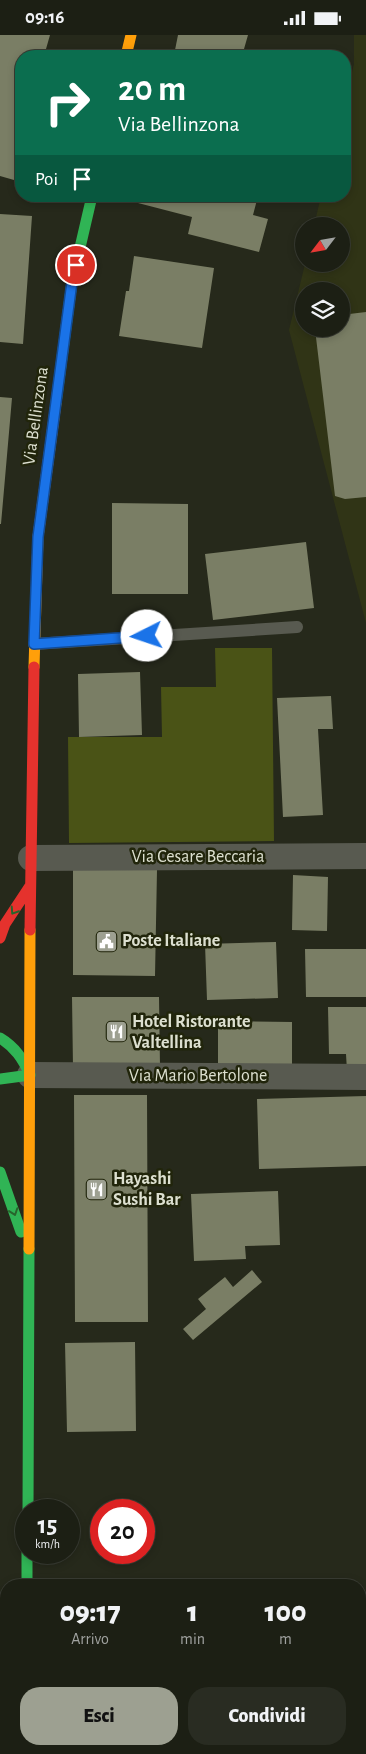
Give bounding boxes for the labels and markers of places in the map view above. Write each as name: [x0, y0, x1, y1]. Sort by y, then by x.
pin: [55, 244, 97, 286]
public building icon: Poste Italiane: [94, 929, 118, 953]
place label: Poste Italiane: [122, 932, 220, 950]
place label: Hotel Ristorante Valtellina: [132, 1013, 250, 1052]
restaurant icon: Hotel Ristorante Valtellina: [104, 1020, 128, 1044]
place label: Hayashi Sushi Bar: [113, 1170, 181, 1209]
restaurant icon: Hayashi Sushi Bar: [85, 1177, 109, 1201]

